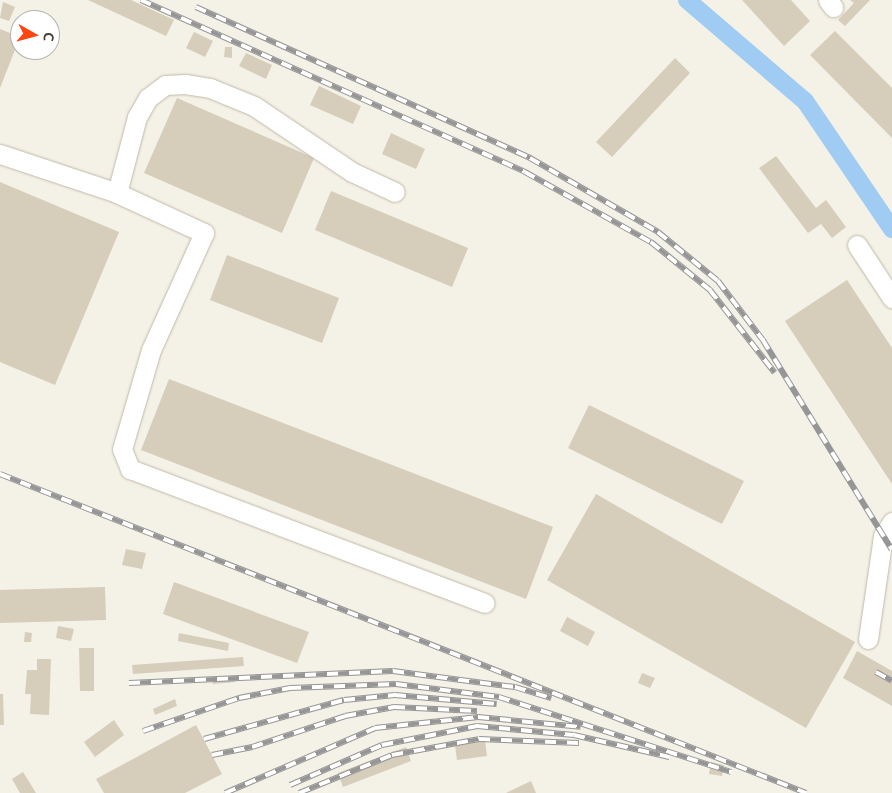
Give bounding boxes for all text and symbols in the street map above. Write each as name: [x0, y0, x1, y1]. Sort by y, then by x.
north arrow: [10, 10, 60, 60]
text: С: [40, 31, 57, 42]

